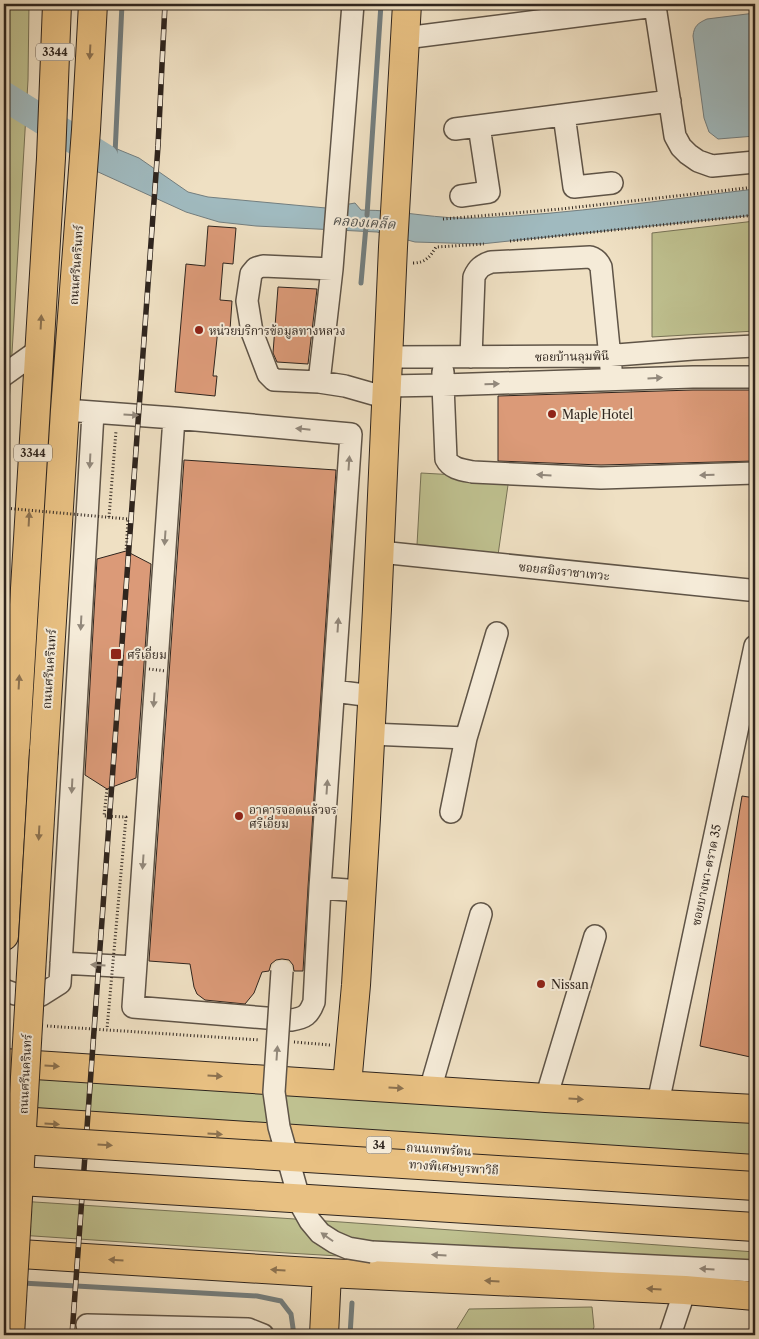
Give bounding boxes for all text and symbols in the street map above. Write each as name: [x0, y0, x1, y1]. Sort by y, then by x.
road number: 3344: [36, 44, 74, 61]
one-way arrow: [85, 45, 93, 61]
water label: คลองเคล็ด: [332, 211, 397, 233]
street label: ถนนศรีนครินทร์: [66, 224, 86, 305]
one-way arrow: [37, 314, 45, 330]
place label: หน่วยบริการข้อมูลทางหลวง: [209, 323, 345, 339]
marker: หน่วยบริการข้อมูลทางหลวง: [193, 324, 205, 336]
street label: ซอยบ้านลุมพินี: [535, 348, 609, 365]
one-way arrow: [647, 374, 663, 382]
one-way arrow: [484, 380, 500, 388]
place label: Maple Hotel: [562, 407, 634, 422]
marker: Maple Hotel: [546, 408, 558, 420]
one-way arrow: [124, 412, 140, 420]
one-way arrow: [295, 425, 311, 433]
road number: 3344: [14, 444, 52, 462]
one-way arrow: [86, 453, 94, 469]
one-way arrow: [346, 454, 354, 470]
one-way arrow: [536, 471, 552, 479]
one-way arrow: [698, 472, 714, 480]
one-way arrow: [25, 511, 33, 527]
one-way arrow: [161, 530, 169, 546]
street label: ซอยสมิงราชาเทวะ: [518, 559, 610, 583]
one-way arrow: [76, 616, 84, 632]
one-way arrow: [335, 617, 343, 633]
street label: ถนนศรีนครินทร์: [39, 628, 59, 709]
place label: ศรีเอี่ยม: [127, 646, 167, 662]
marker: ศรีเอี่ยม: [109, 647, 123, 661]
one-way arrow: [16, 673, 24, 689]
one-way arrow: [150, 692, 158, 708]
one-way arrow: [67, 778, 75, 794]
one-way arrow: [324, 779, 332, 795]
place label: อาคารจอดแล้วจร ศรีเอี่ยม: [249, 802, 337, 831]
marker: อาคารจอดแล้วจร ศรีเอี่ยม: [233, 810, 245, 822]
street label: ซอยบางนา-ตราด 35: [688, 823, 724, 927]
one-way arrow: [34, 825, 42, 841]
one-way arrow: [138, 854, 146, 870]
one-way arrow: [90, 961, 106, 969]
place label: Nissan: [551, 977, 589, 992]
marker: Nissan: [535, 978, 547, 990]
street label: ถนนศรีนครินทร์: [15, 1033, 35, 1114]
one-way arrow: [273, 1045, 281, 1061]
one-way arrow: [45, 1062, 61, 1070]
one-way arrow: [207, 1073, 223, 1081]
one-way arrow: [388, 1084, 404, 1092]
one-way arrow: [568, 1095, 584, 1103]
one-way arrow: [45, 1120, 61, 1128]
one-way arrow: [207, 1131, 223, 1139]
road number: 34: [366, 1136, 392, 1154]
street label: ถนนเทพรัตน: [406, 1139, 472, 1159]
one-way arrow: [97, 1142, 113, 1150]
street label: ทางพิเศษบูรพาวิถี: [408, 1156, 499, 1179]
one-way arrow: [320, 1232, 333, 1242]
one-way arrow: [431, 1251, 447, 1259]
one-way arrow: [107, 1255, 123, 1263]
one-way arrow: [270, 1265, 286, 1273]
one-way arrow: [698, 1265, 714, 1273]
one-way arrow: [484, 1276, 500, 1284]
one-way arrow: [646, 1284, 662, 1292]

